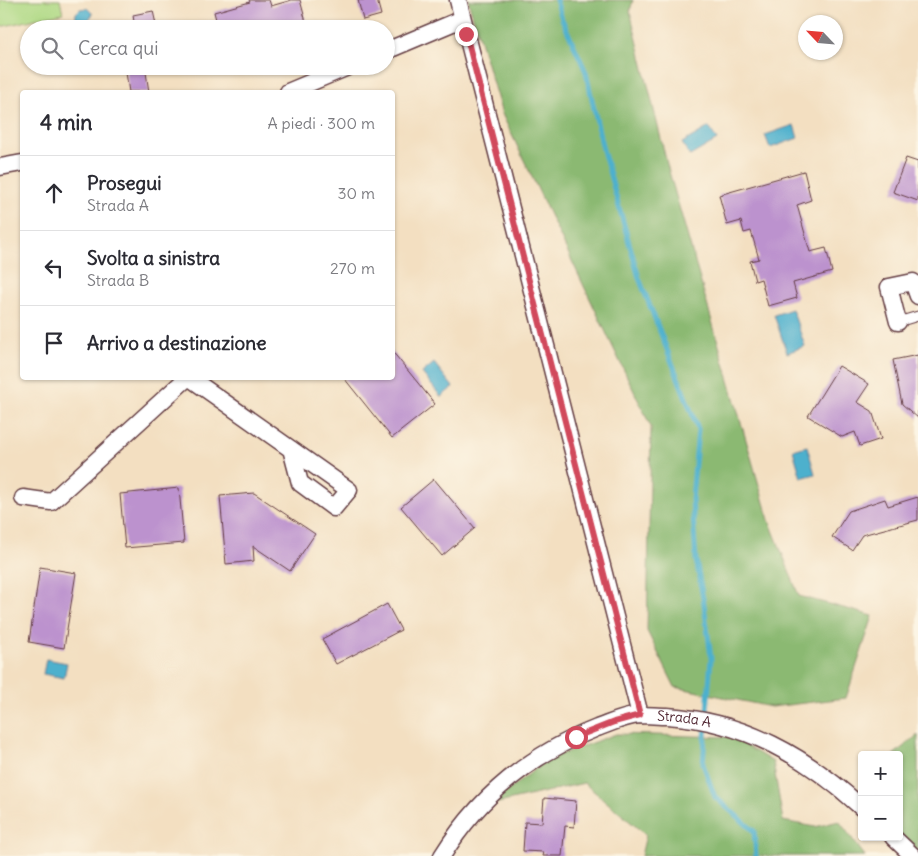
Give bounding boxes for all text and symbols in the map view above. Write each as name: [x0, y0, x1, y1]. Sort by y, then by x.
north arrow: [798, 15, 843, 60]
search box: [20, 20, 395, 75]
route end: [455, 23, 478, 46]
icon: search: [38, 34, 66, 62]
text: Cerca qui: [78, 36, 159, 60]
text: 4 min: [40, 109, 92, 136]
text: A piedi · 300 m: [267, 113, 375, 133]
text: Prosegui: [87, 171, 162, 195]
icon: ahead: [40, 179, 68, 207]
text: 30 m: [338, 183, 375, 203]
text: Strada A: [87, 195, 149, 215]
text: Svolta a sinistra: [87, 246, 220, 270]
icon: left: [40, 254, 68, 282]
text: 270 m: [330, 258, 375, 278]
text: Strada B: [87, 270, 149, 290]
icon: arrive: [40, 329, 68, 357]
text: Arrivo a destinazione: [87, 331, 266, 355]
street label: Strada A: [657, 707, 713, 731]
route start: [565, 726, 588, 749]
map controls: [858, 751, 903, 841]
button: +: [858, 751, 903, 796]
button: −: [858, 796, 903, 841]

